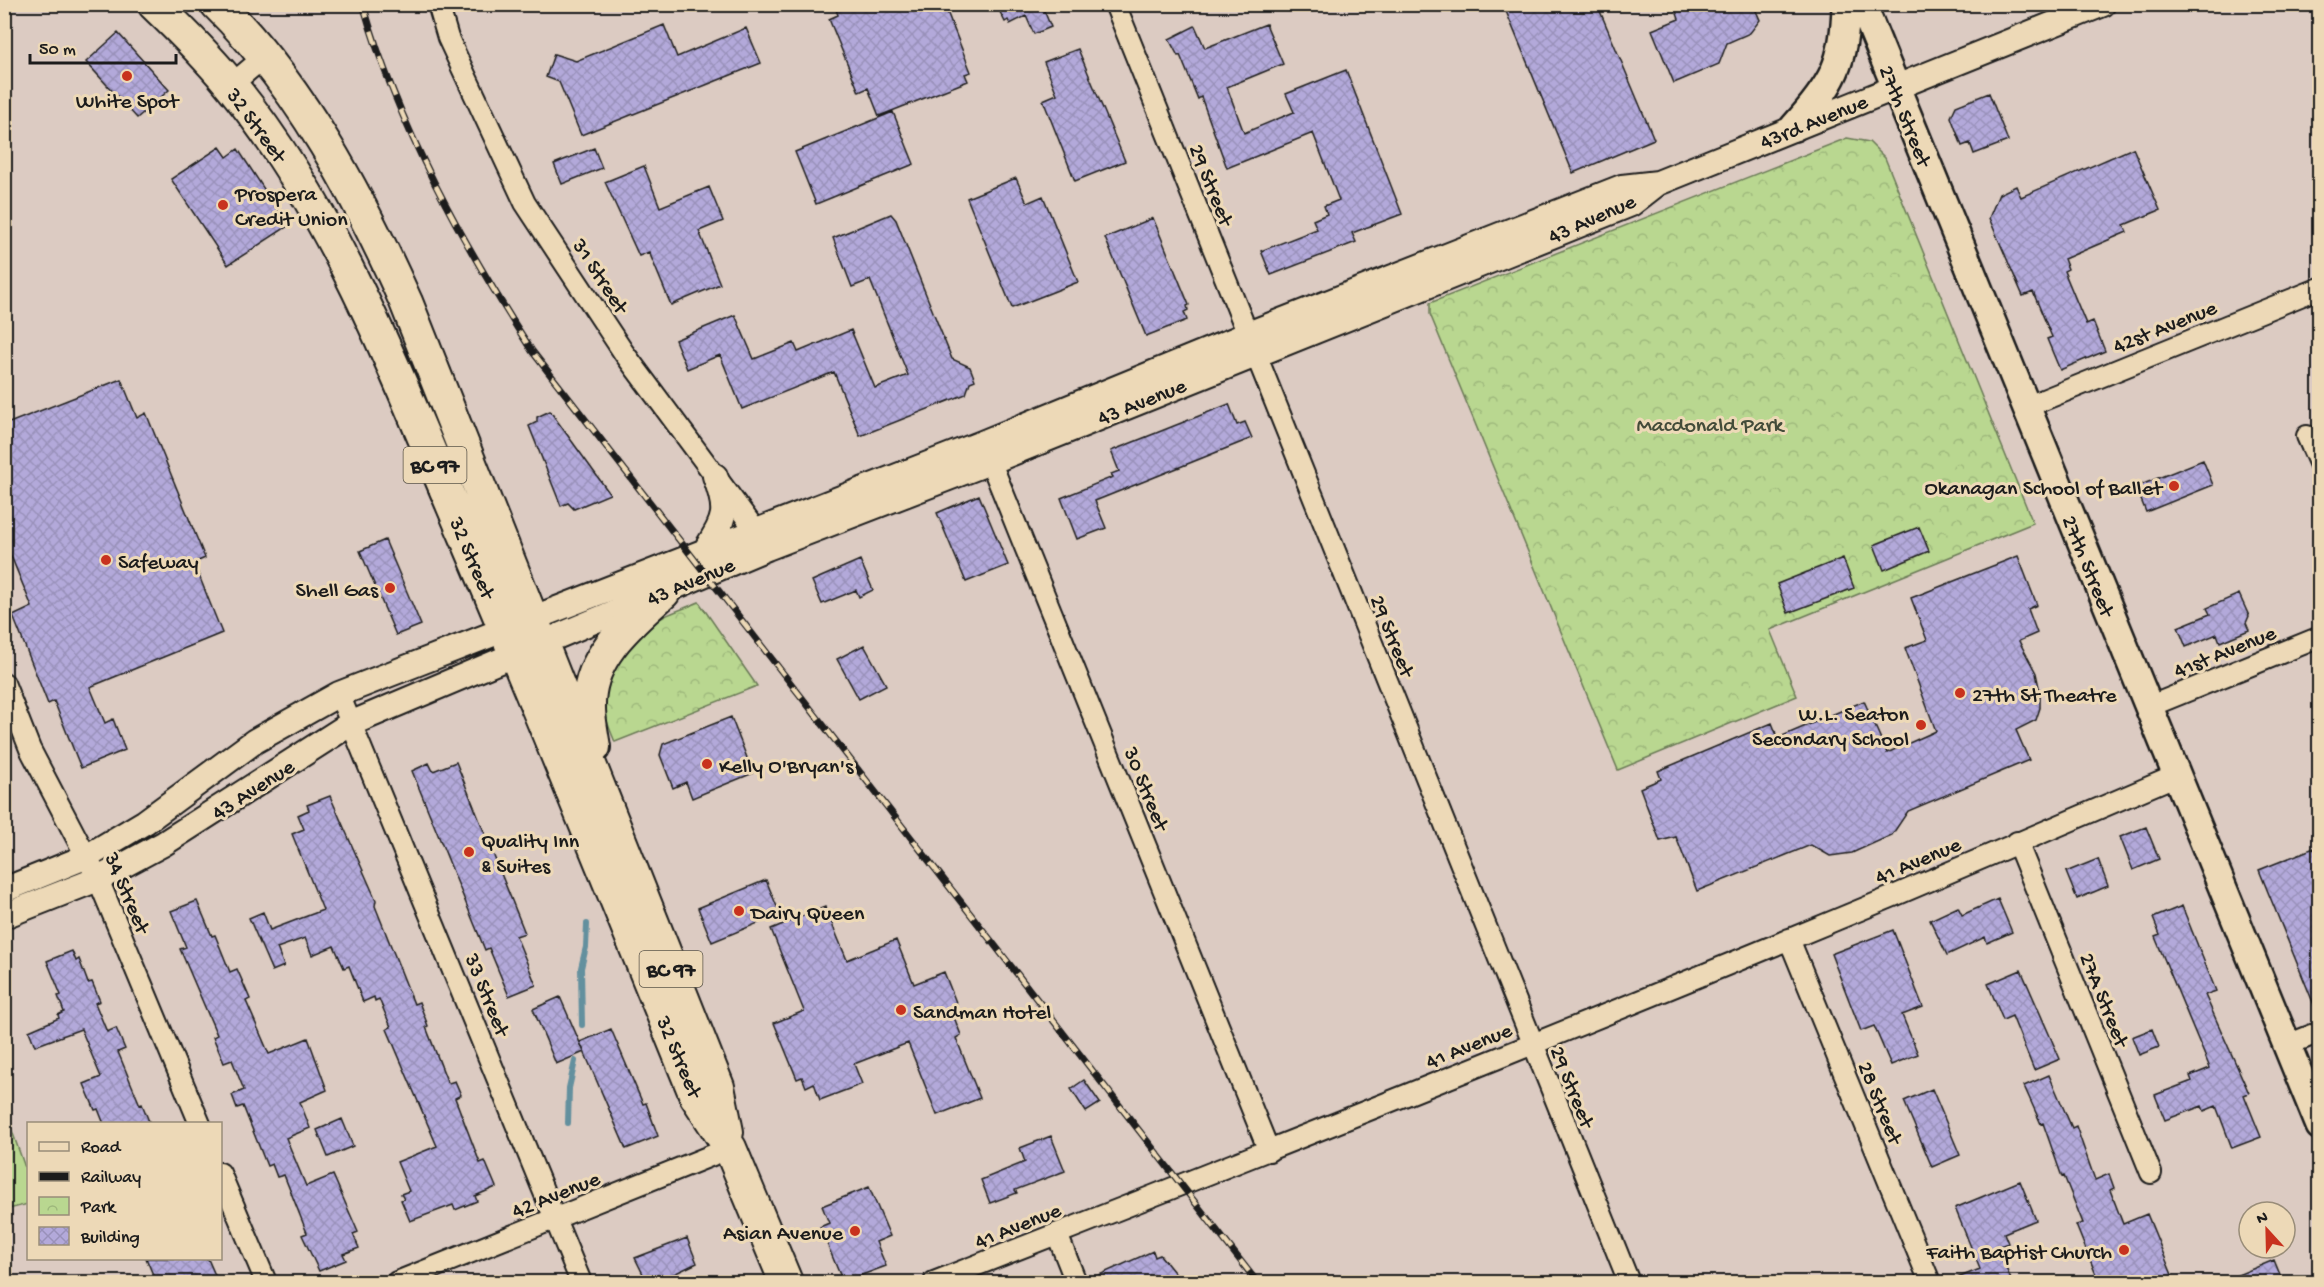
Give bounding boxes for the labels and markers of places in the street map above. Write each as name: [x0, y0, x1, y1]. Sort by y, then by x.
marker: White Spot: [120, 69, 134, 83]
place label: White Spot: [76, 90, 180, 116]
place label: Prospera Credit Union: [234, 183, 348, 234]
marker: Prospera Credit Union: [216, 198, 230, 212]
place label: Okanagan School of Ballet: [1924, 477, 2164, 503]
marker: Okanagan School of Ballet: [2167, 479, 2181, 493]
place label: Safeway: [118, 551, 199, 577]
marker: Safeway: [99, 553, 113, 567]
place label: Shell Gas: [296, 579, 379, 605]
marker: Shell Gas: [383, 581, 397, 595]
place label: 27th St Theatre: [1972, 684, 2117, 710]
marker: 27th St Theatre: [1953, 686, 1967, 700]
place label: W.L. Seaton Secondary School: [1752, 703, 1910, 754]
marker: W.L. Seaton Secondary School: [1914, 718, 1928, 732]
place label: Kelly O'Bryan's: [719, 755, 854, 781]
marker: Kelly O'Bryan's: [700, 757, 714, 771]
place label: Quality Inn & Suites: [481, 830, 580, 881]
marker: Quality Inn & Suites: [462, 845, 476, 859]
place label: Dairy Queen: [749, 902, 865, 928]
marker: Dairy Queen: [732, 904, 746, 918]
place label: Sandman Hotel: [913, 1001, 1052, 1027]
marker: Sandman Hotel: [894, 1003, 908, 1017]
place label: Asian Avenue: [723, 1222, 844, 1248]
marker: Asian Avenue: [848, 1224, 862, 1238]
place label: Faith Baptist Church: [1925, 1241, 2112, 1267]
marker: Faith Baptist Church: [2117, 1243, 2131, 1257]

